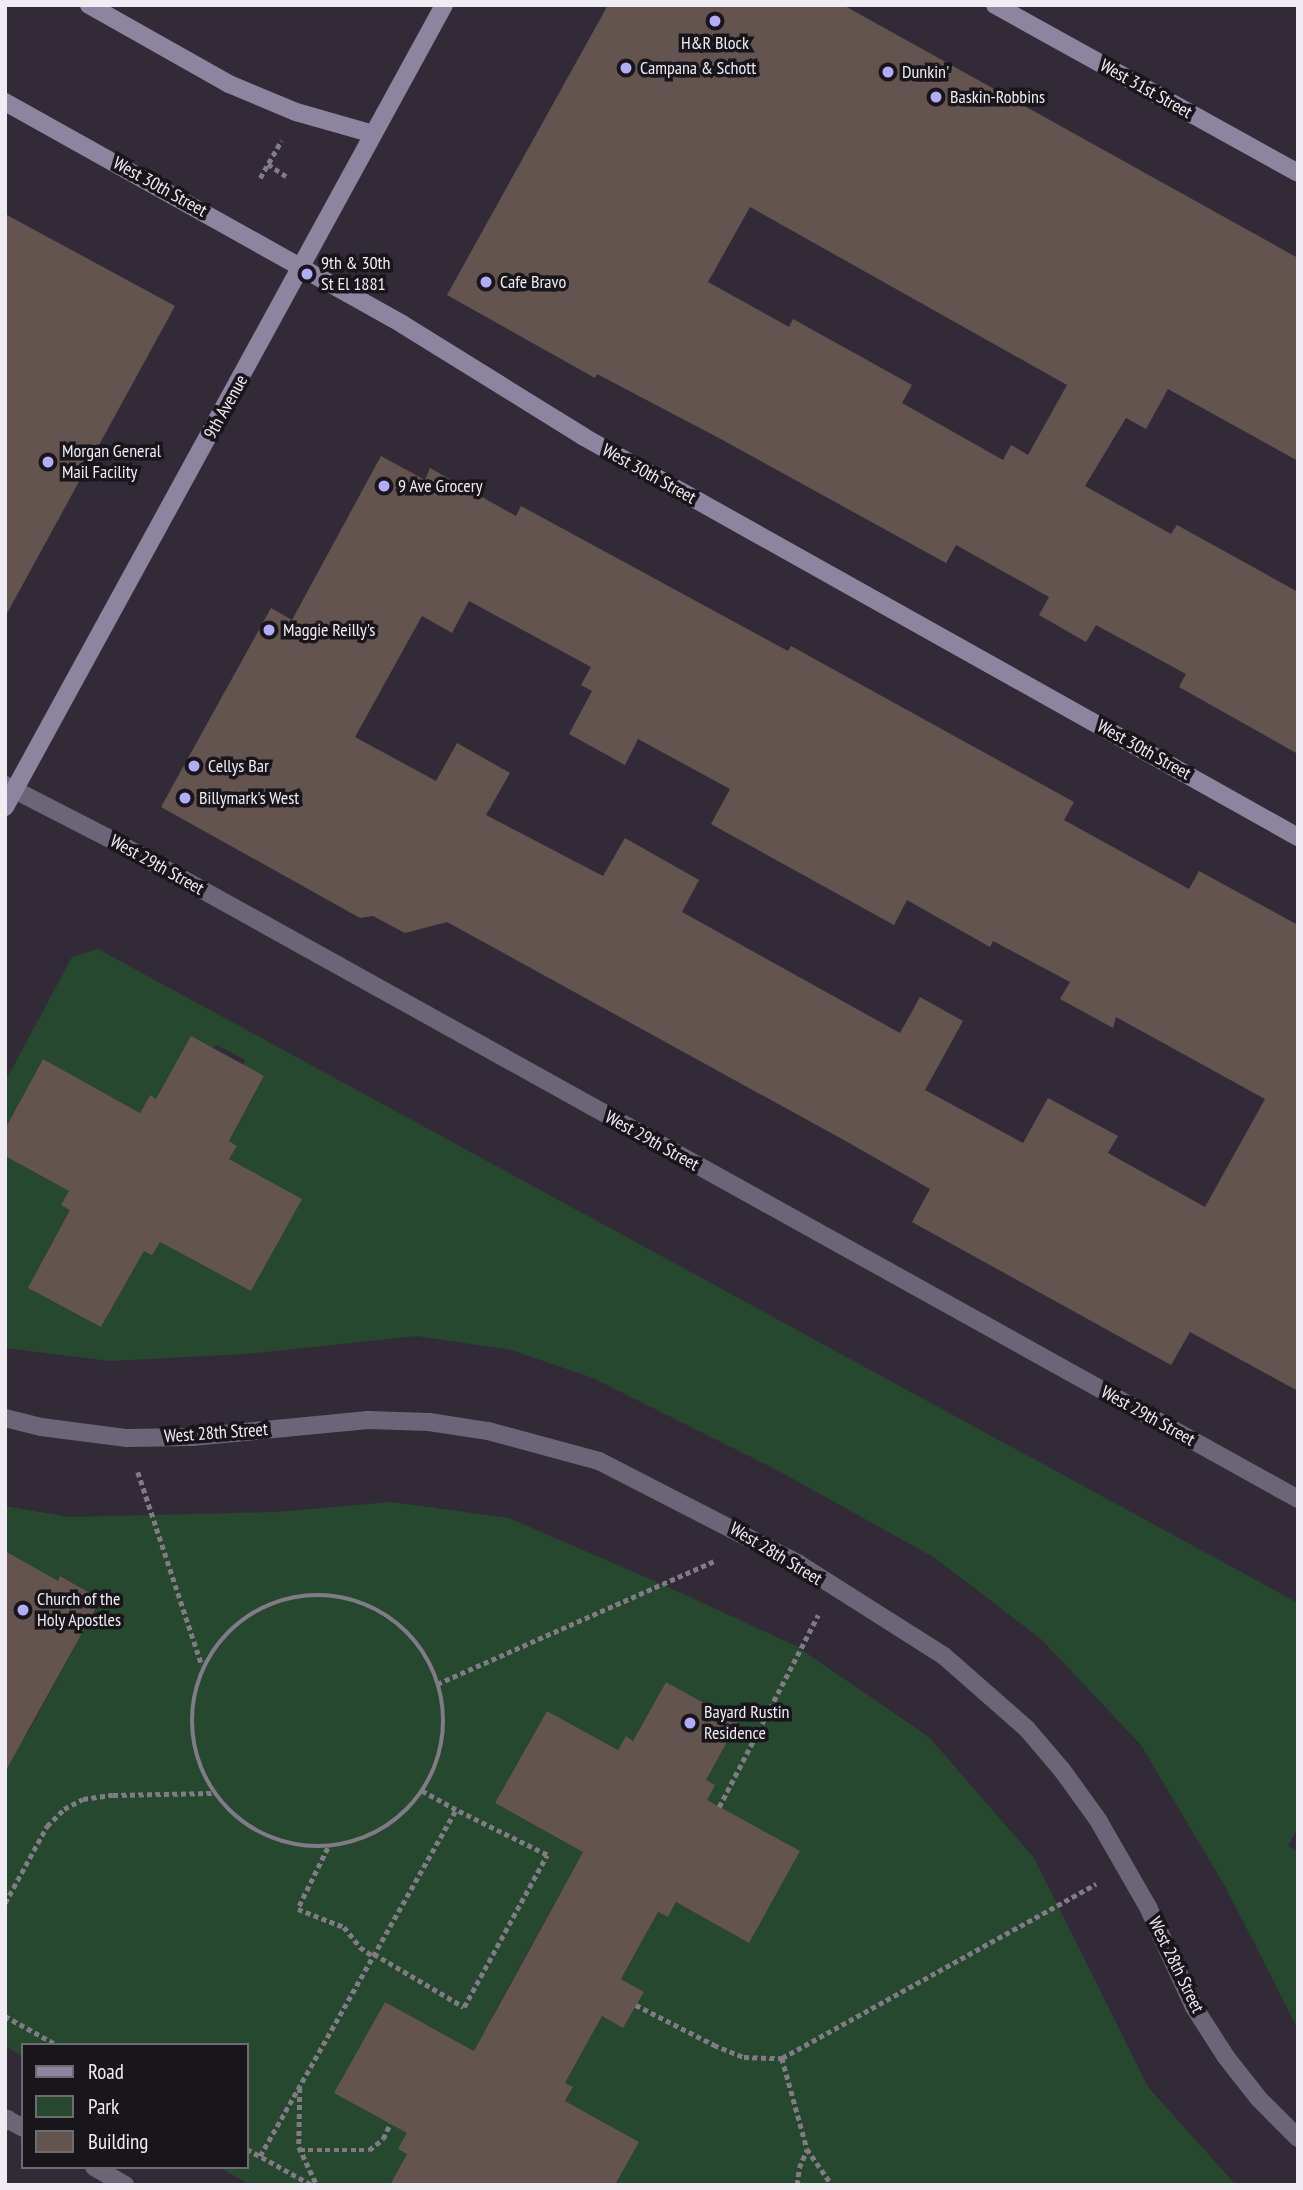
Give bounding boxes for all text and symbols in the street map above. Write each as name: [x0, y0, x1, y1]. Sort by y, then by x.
marker: H&R Block: [707, 13, 723, 29]
place label: H&R Block: [681, 32, 749, 54]
street label: West 31st Street: [1096, 55, 1196, 123]
place label: Campana & Schott: [640, 57, 756, 79]
marker: Campana & Schott: [618, 60, 634, 76]
place label: Dunkin': [902, 61, 949, 83]
marker: Dunkin': [880, 64, 896, 80]
place label: Baskin-Robbins: [950, 86, 1045, 108]
marker: Baskin-Robbins: [928, 89, 944, 105]
street label: West 30th Street: [109, 152, 211, 222]
place label: 9th & 30th St El 1881: [321, 253, 390, 296]
marker: 9th & 30th St El 1881: [299, 266, 315, 282]
place label: Cafe Bravo: [500, 271, 566, 293]
marker: Cafe Bravo: [478, 274, 494, 290]
street label: 9th Avenue: [200, 371, 252, 443]
street label: West 30th Street: [598, 439, 700, 509]
place label: Morgan General Mail Facility: [62, 441, 161, 484]
marker: Morgan General Mail Facility: [40, 454, 56, 470]
place label: 9 Ave Grocery: [398, 475, 483, 497]
marker: 9 Ave Grocery: [376, 478, 392, 494]
place label: Maggie Reilly's: [283, 619, 375, 641]
marker: Maggie Reilly's: [261, 622, 277, 638]
street label: West 30th Street: [1093, 715, 1195, 785]
place label: Cellys Bar: [208, 755, 269, 777]
marker: Cellys Bar: [186, 758, 202, 774]
place label: Billymark's West: [199, 787, 300, 809]
marker: Billymark's West: [177, 790, 193, 806]
street label: West 29th Street: [106, 830, 208, 900]
street label: West 29th Street: [601, 1106, 703, 1176]
street label: West 29th Street: [1097, 1381, 1199, 1451]
street label: West 28th Street: [163, 1419, 269, 1447]
street label: West 28th Street: [726, 1518, 826, 1590]
place label: Church of the Holy Apostles: [37, 1589, 122, 1632]
marker: Church of the Holy Apostles: [15, 1602, 31, 1618]
place label: Bayard Rustin Residence: [704, 1702, 789, 1744]
marker: Bayard Rustin Residence: [682, 1715, 698, 1731]
street label: West 28th Street: [1144, 1914, 1208, 2016]
legend: [21, 2043, 248, 2169]
text: Road: [88, 2058, 124, 2085]
text: Park: [88, 2093, 119, 2120]
text: Building: [88, 2128, 148, 2155]

